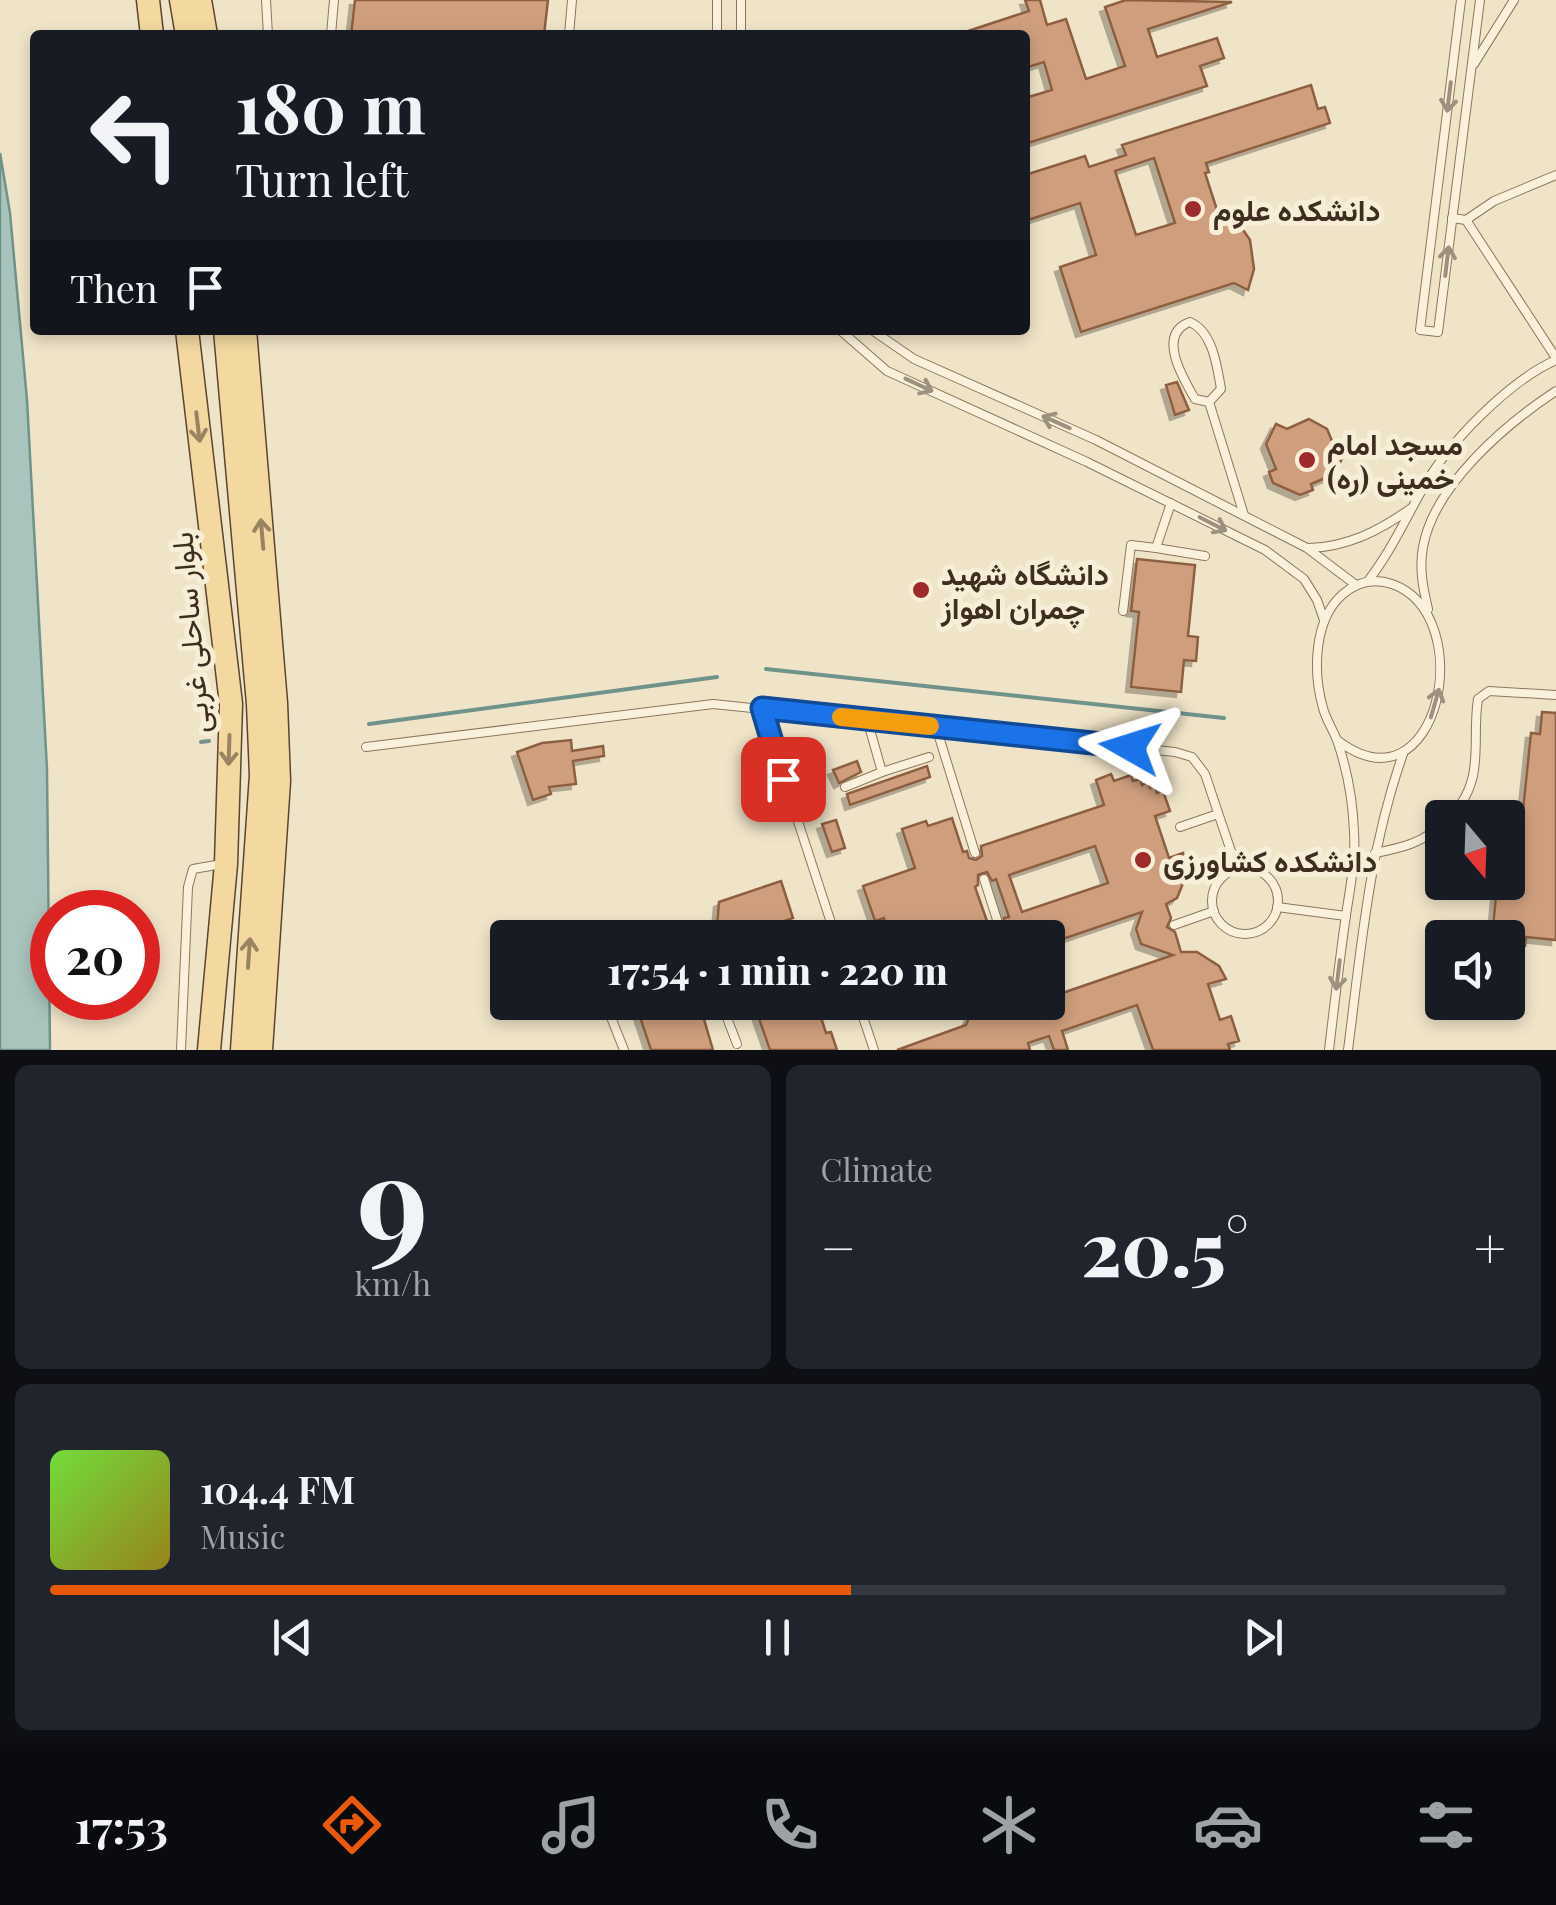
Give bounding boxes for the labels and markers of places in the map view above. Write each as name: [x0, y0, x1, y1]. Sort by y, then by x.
place label: دانشکده علوم: [1213, 189, 1381, 230]
marker: دانشکده علوم: [1182, 198, 1204, 220]
place label: مسجد امام خمینی (ره): [1327, 423, 1463, 497]
marker: مسجد امام خمینی (ره): [1296, 449, 1318, 471]
place label: دانشگاه شهید چمران اهواز: [940, 553, 1109, 629]
marker: دانشگاه شهید چمران اهواز: [910, 579, 932, 601]
pin: [741, 737, 826, 822]
place label: دانشکده کشاورزی: [1163, 840, 1377, 880]
marker: دانشکده کشاورزی: [1132, 849, 1154, 871]

